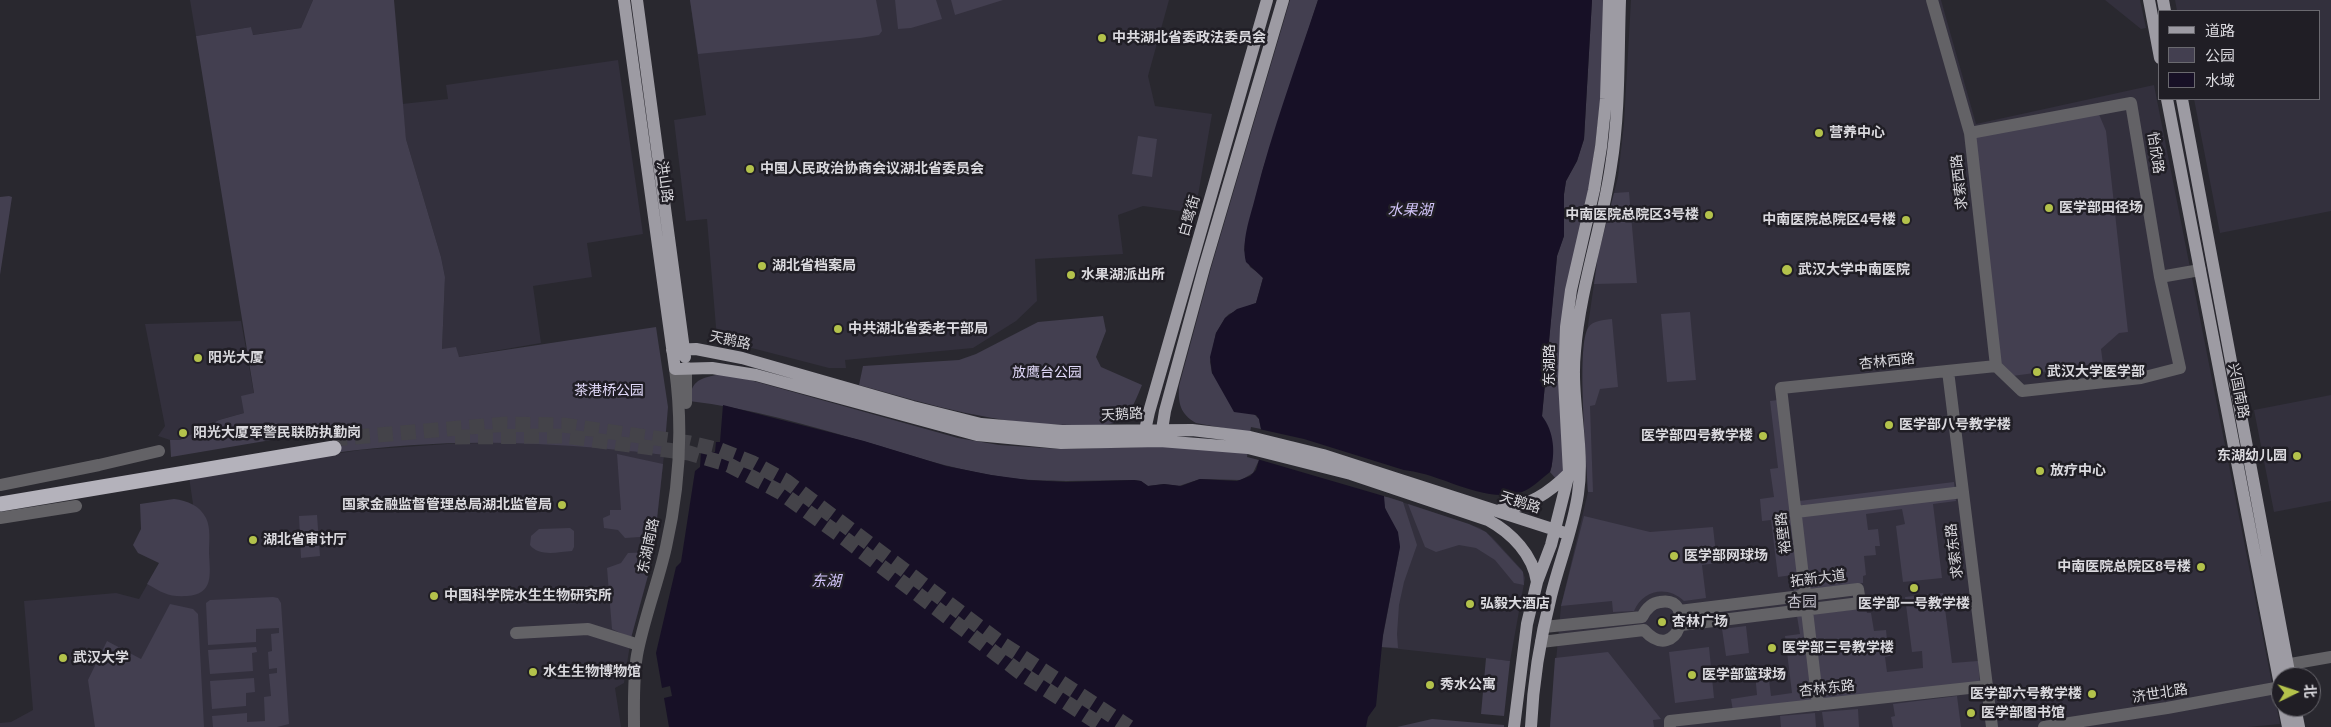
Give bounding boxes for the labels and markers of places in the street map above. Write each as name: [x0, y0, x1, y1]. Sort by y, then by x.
place label: 中共湖北省委政法委员会: [1112, 30, 1266, 46]
marker: 中共湖北省委政法委员会: [1096, 32, 1108, 44]
place label: 营养中心: [1829, 125, 1885, 141]
marker: 营养中心: [1813, 127, 1825, 139]
place label: 中国人民政治协商会议湖北省委员会: [760, 161, 984, 177]
marker: 中国人民政治协商会议湖北省委员会: [744, 163, 756, 175]
place label: 医学部田径场: [2059, 200, 2143, 216]
marker: 医学部田径场: [2043, 202, 2055, 214]
place label: 中南医院总院区3号楼: [1565, 207, 1699, 223]
marker: 中南医院总院区3号楼: [1703, 209, 1715, 221]
place label: 中南医院总院区4号楼: [1762, 212, 1896, 228]
marker: 中南医院总院区4号楼: [1900, 214, 1912, 226]
place label: 湖北省档案局: [772, 258, 856, 274]
marker: 湖北省档案局: [756, 260, 768, 272]
place label: 武汉大学中南医院: [1798, 262, 1910, 278]
marker: 武汉大学中南医院: [1780, 263, 1794, 277]
place label: 水果湖派出所: [1081, 267, 1165, 283]
marker: 水果湖派出所: [1065, 269, 1077, 281]
place label: 中共湖北省委老干部局: [848, 321, 988, 337]
marker: 中共湖北省委老干部局: [832, 323, 844, 335]
place label: 阳光大厦: [208, 350, 264, 366]
marker: 阳光大厦: [192, 352, 204, 364]
place label: 武汉大学医学部: [2047, 364, 2145, 380]
marker: 武汉大学医学部: [2031, 366, 2043, 378]
place label: 医学部八号教学楼: [1899, 417, 2011, 433]
marker: 医学部八号教学楼: [1883, 419, 1895, 431]
place label: 阳光大厦军警民联防执勤岗: [193, 425, 361, 441]
marker: 阳光大厦军警民联防执勤岗: [177, 427, 189, 439]
place label: 医学部四号教学楼: [1641, 428, 1753, 444]
marker: 医学部四号教学楼: [1757, 430, 1769, 442]
place label: 东湖幼儿园: [2217, 448, 2287, 464]
marker: 东湖幼儿园: [2291, 450, 2303, 462]
place label: 放疗中心: [2050, 463, 2106, 479]
marker: 放疗中心: [2034, 465, 2046, 477]
place label: 国家金融监督管理总局湖北监管局: [342, 497, 552, 513]
marker: 国家金融监督管理总局湖北监管局: [556, 499, 568, 511]
place label: 湖北省审计厅: [263, 532, 347, 548]
marker: 湖北省审计厅: [247, 534, 259, 546]
place label: 医学部网球场: [1684, 548, 1768, 564]
marker: 医学部网球场: [1668, 550, 1680, 562]
place label: 中南医院总院区8号楼: [2057, 559, 2191, 575]
marker: 中南医院总院区8号楼: [2195, 561, 2207, 573]
marker: 医学部一号教学楼: [1908, 582, 1920, 594]
place label: 中国科学院水生生物研究所: [444, 588, 612, 604]
marker: 中国科学院水生生物研究所: [428, 590, 440, 602]
place label: 弘毅大酒店: [1480, 596, 1550, 612]
place label: 医学部一号教学楼: [1858, 596, 1970, 612]
marker: 弘毅大酒店: [1464, 598, 1476, 610]
place label: 杏林广场: [1672, 614, 1728, 630]
marker: 杏林广场: [1656, 616, 1668, 628]
place label: 医学部三号教学楼: [1782, 640, 1894, 656]
marker: 医学部三号教学楼: [1766, 642, 1778, 654]
place label: 武汉大学: [73, 650, 129, 666]
marker: 武汉大学: [57, 652, 69, 664]
place label: 水生生物博物馆: [543, 664, 641, 680]
marker: 水生生物博物馆: [527, 666, 539, 678]
place label: 医学部篮球场: [1702, 667, 1786, 683]
marker: 医学部篮球场: [1686, 669, 1698, 681]
place label: 秀水公寓: [1440, 677, 1496, 693]
marker: 秀水公寓: [1424, 679, 1436, 691]
place label: 医学部六号教学楼: [1970, 686, 2082, 702]
marker: 医学部六号教学楼: [2086, 688, 2098, 700]
place label: 医学部图书馆: [1981, 705, 2065, 721]
marker: 医学部图书馆: [1965, 707, 1977, 719]

